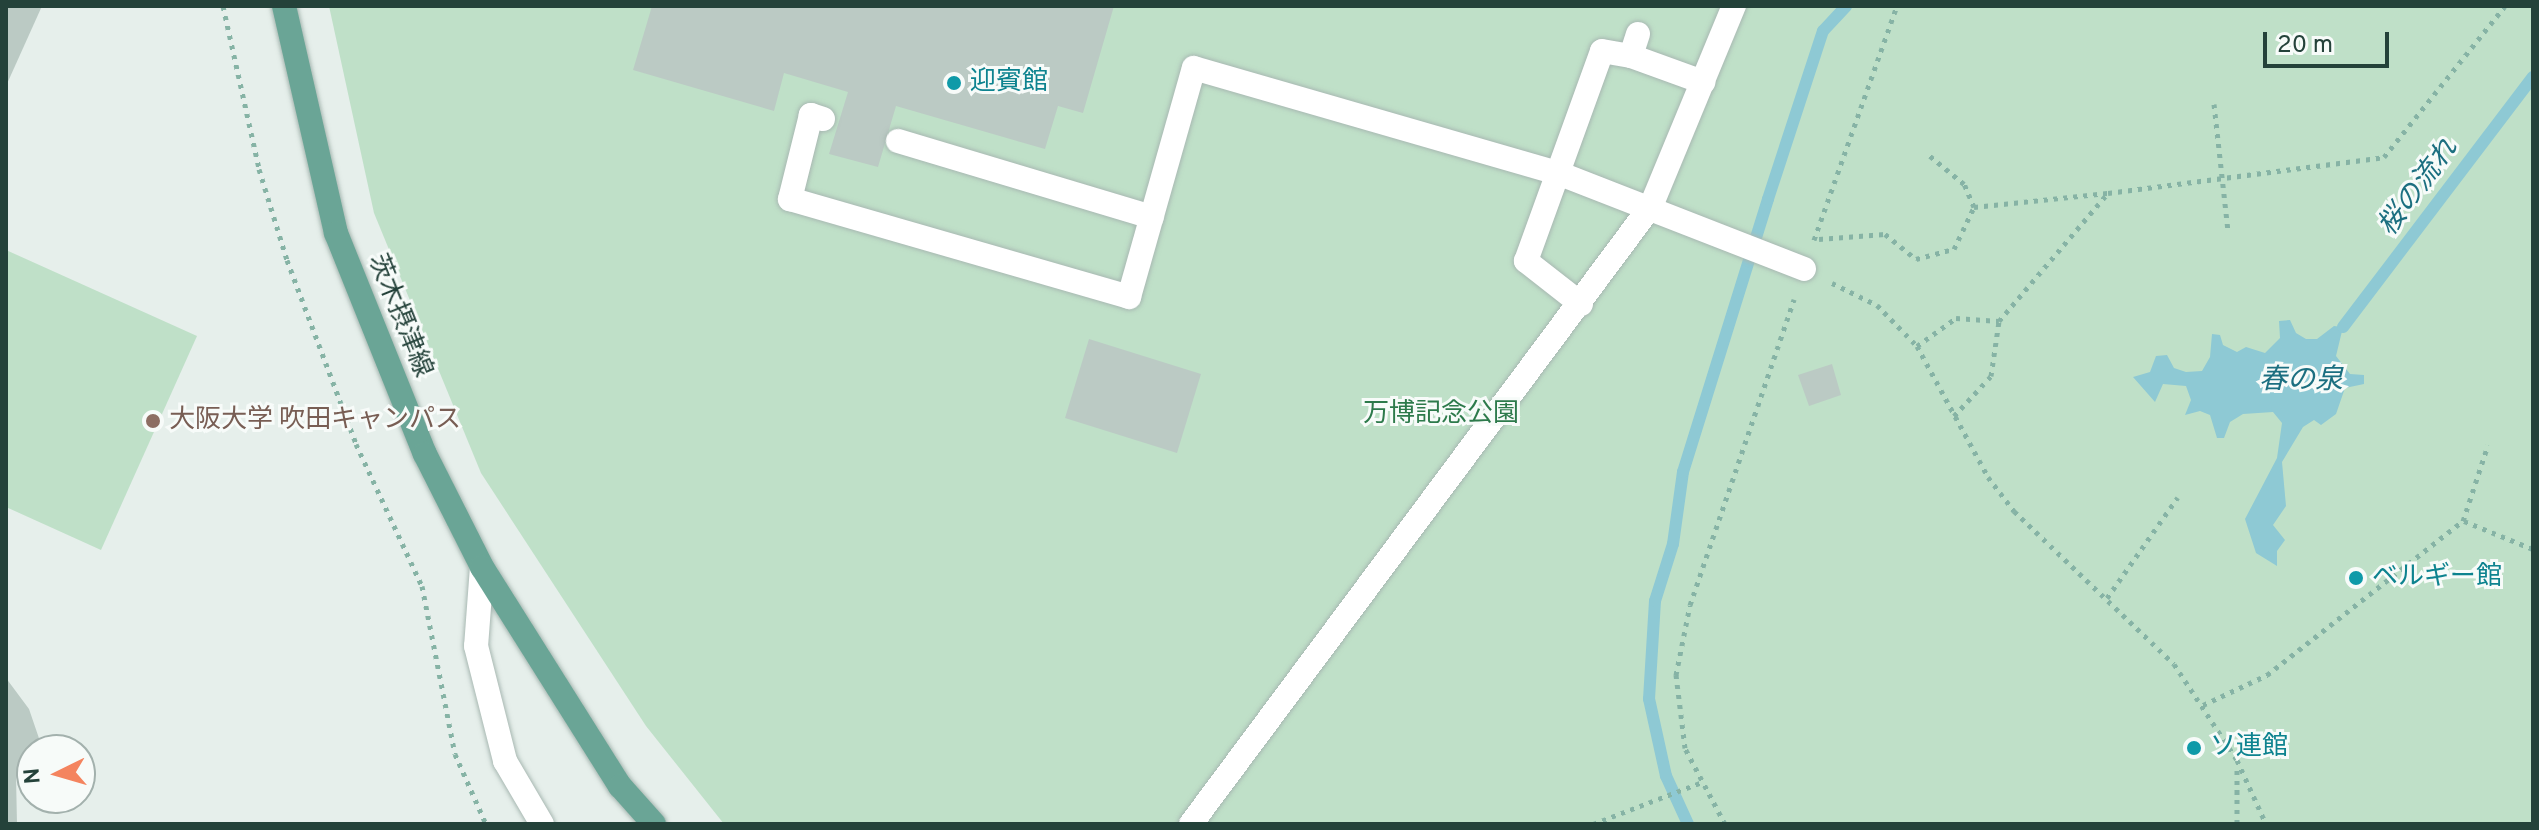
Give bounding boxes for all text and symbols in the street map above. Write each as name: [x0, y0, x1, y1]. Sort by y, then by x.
scale bar: [2267, 16, 2393, 66]
text: 20 m: [2277, 31, 2333, 61]
place label: 迎賓館: [970, 67, 1048, 99]
marker: 迎賓館: [945, 74, 963, 92]
water label: 桜の流れ: [2372, 133, 2466, 243]
street label: 茨木摂津線: [360, 250, 438, 382]
water label: 春の泉: [2259, 364, 2343, 398]
park label: 万博記念公園: [1363, 399, 1519, 431]
place label: 大阪大学 吹田キャンパス: [169, 405, 461, 437]
marker: 大阪大学 吹田キャンパス: [144, 412, 162, 430]
place label: ベルギー館: [2372, 562, 2502, 594]
marker: ベルギー館: [2347, 569, 2365, 587]
place label: ソ連館: [2210, 732, 2288, 764]
north arrow: [16, 734, 96, 814]
marker: ソ連館: [2185, 739, 2203, 757]
text: N: [19, 767, 48, 785]

